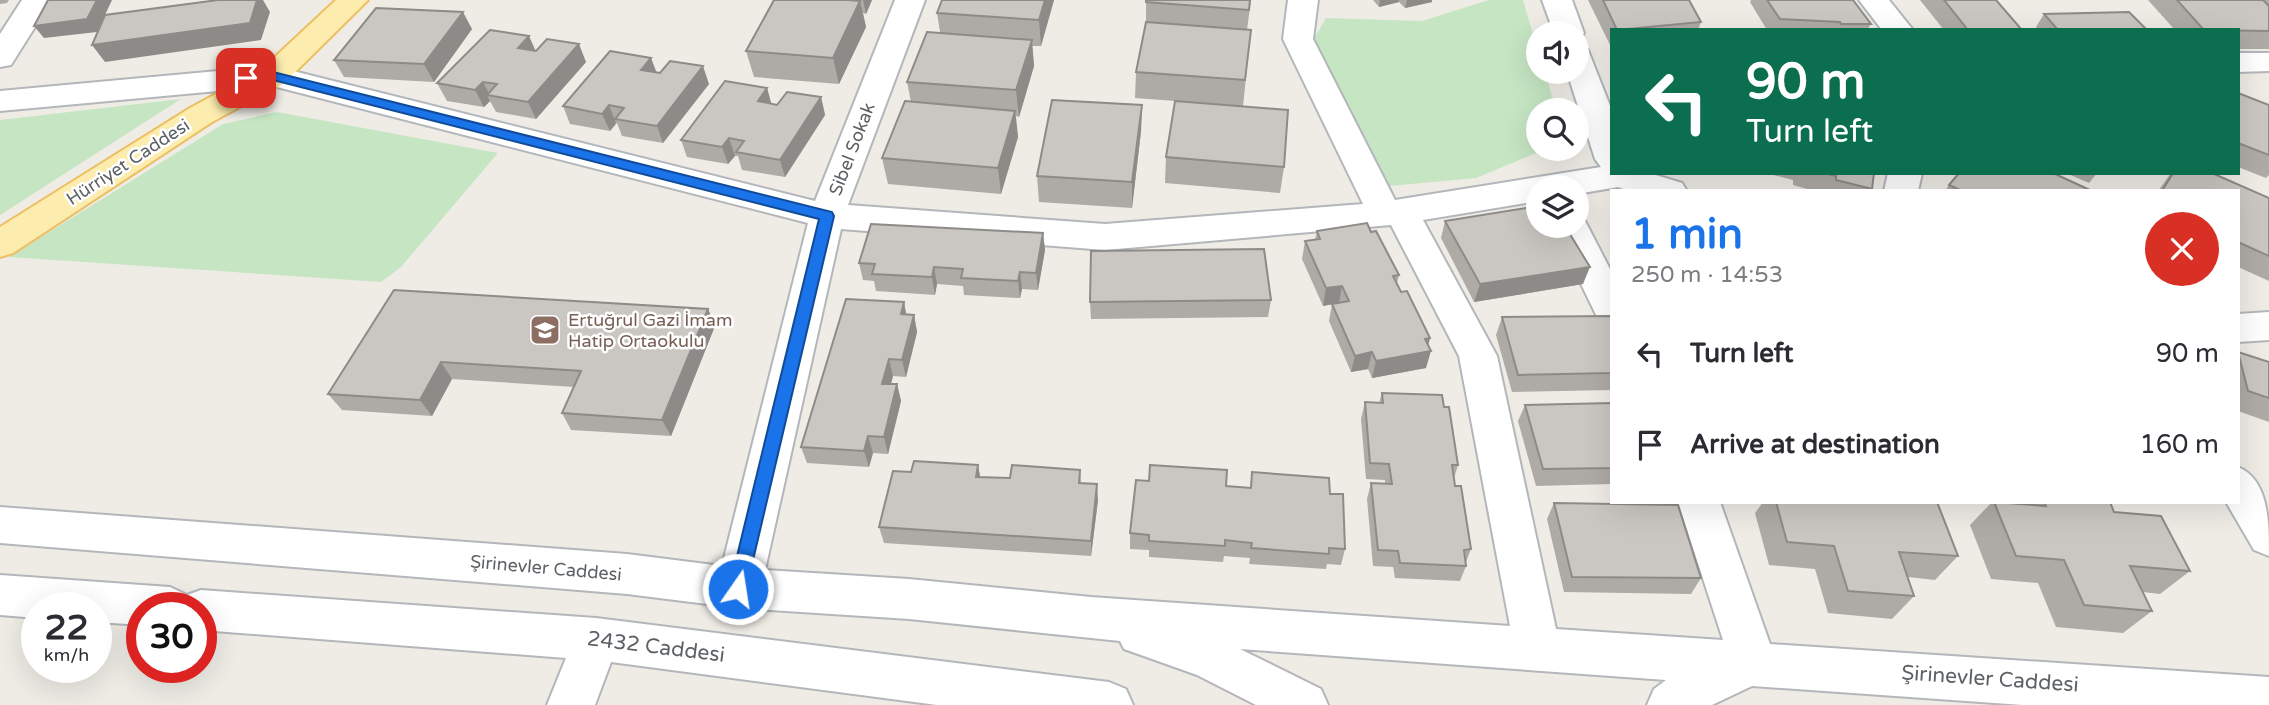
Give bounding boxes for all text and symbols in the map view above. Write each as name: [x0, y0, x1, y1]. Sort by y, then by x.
map controls: [1526, 21, 1589, 238]
button: sound: [1526, 21, 1589, 84]
pin: [216, 48, 276, 108]
text: 90 m: [1746, 53, 1865, 112]
icon: left: [1631, 56, 1722, 147]
icon: arrive: [227, 59, 265, 97]
button: search: [1526, 98, 1589, 161]
street label: Sibel Sokak: [824, 99, 880, 199]
text: Turn left: [1746, 113, 1873, 151]
street label: Hürriyet Caddesi: [62, 114, 194, 210]
button: layers: [1526, 175, 1589, 238]
text: 1 min: [1631, 209, 1743, 260]
button: close: [2145, 212, 2219, 286]
text: 250 m · 14:53: [1631, 261, 1783, 289]
place label: Ertuğrul Gazi İmam Hatip Ortaokulu: [568, 309, 732, 352]
school or university icon: Ertuğrul Gazi İmam Hatip Ortaokulu: [528, 313, 562, 347]
icon: left: [1631, 335, 1669, 373]
text: Turn left: [1690, 338, 1793, 369]
text: 90 m: [2156, 338, 2219, 369]
icon: arrive: [1631, 426, 1669, 464]
text: Arrive at destination: [1690, 429, 1940, 460]
text: 160 m: [2139, 429, 2219, 460]
street label: Şirinevler Caddesi: [469, 550, 623, 586]
position arrow: [701, 552, 775, 626]
speed limit sign: 30: [126, 592, 217, 683]
text: 22: [45, 607, 88, 649]
street label: 2432 Caddesi: [586, 626, 726, 668]
text: km/h: [44, 644, 89, 666]
street label: Şirinevler Caddesi: [1901, 660, 2079, 698]

